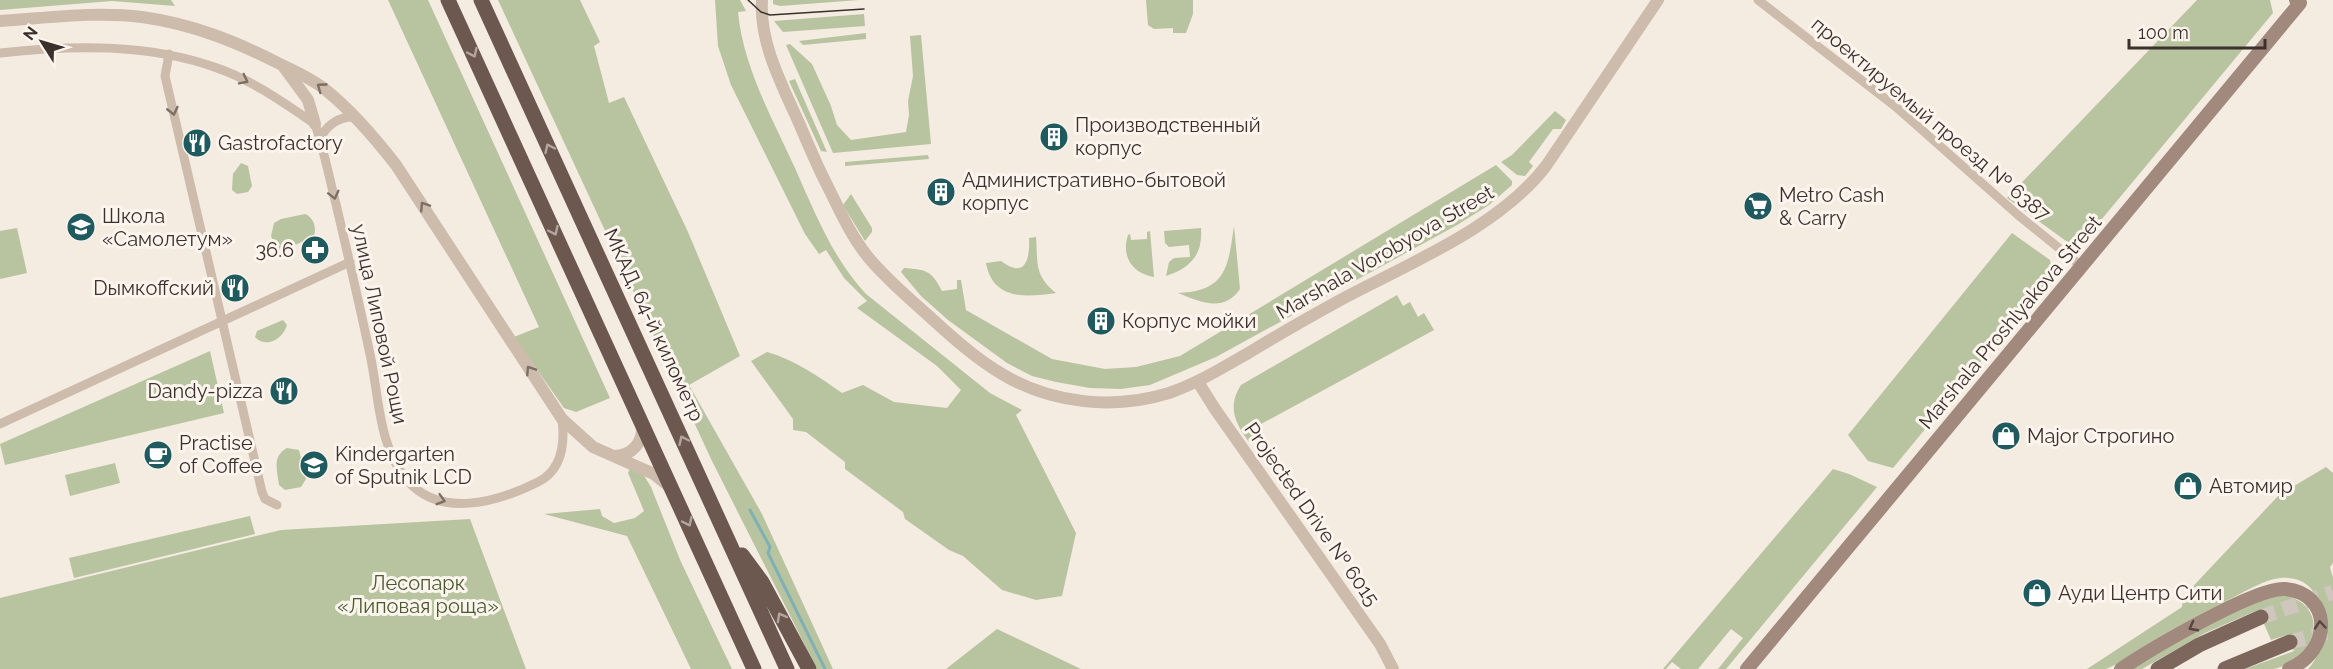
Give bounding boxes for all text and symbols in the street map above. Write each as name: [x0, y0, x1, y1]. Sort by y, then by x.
north arrow: [12, 12, 72, 72]
street label: проектируемый проезд № 6387: [1807, 12, 2055, 226]
scale bar: [2129, 12, 2266, 50]
text: 100 m: [2138, 22, 2189, 43]
text: N: [19, 23, 42, 44]
one-way arrow: [465, 47, 477, 58]
one-way arrow: [238, 73, 249, 84]
one-way arrow: [317, 83, 328, 94]
one-way arrow: [166, 106, 179, 116]
place label: Производственный корпус: [1075, 113, 1261, 160]
building icon: Производственный корпус: [1038, 121, 1070, 153]
restaurant icon: Gastrofactory: [181, 127, 213, 159]
place label: Gastrofactory: [218, 131, 343, 155]
one-way arrow: [544, 143, 556, 154]
place label: Административно-бытовой корпус: [962, 168, 1226, 215]
building icon: Административно-бытовой корпус: [925, 176, 957, 208]
street label: Marshala Vorobyova Street: [1272, 180, 1498, 324]
place label: Metro Cash & Carry: [1779, 183, 1884, 230]
one-way arrow: [326, 190, 339, 200]
supermarket icon: Metro Cash & Carry: [1742, 190, 1774, 222]
one-way arrow: [420, 202, 431, 213]
place label: Школа «Самолетум»: [102, 204, 233, 251]
street label: Marshala Proshlyakova Street: [1914, 210, 2107, 434]
school or university icon: Школа «Самолетум»: [65, 211, 97, 243]
street label: улица Липовой Рощи: [347, 222, 413, 426]
one-way arrow: [546, 224, 558, 235]
street label: МКАД, 64-й километр: [599, 225, 709, 425]
pharmacy icon: 36.6: [299, 234, 331, 266]
place label: 36.6: [255, 238, 294, 262]
restaurant icon: Dымкoffский: [219, 272, 251, 304]
place label: Dымкoffский: [93, 276, 214, 300]
building icon: Корпус мойки: [1085, 305, 1117, 337]
place label: Корпус мойки: [1122, 309, 1256, 333]
one-way arrow: [525, 366, 537, 376]
restaurant icon: Dandy-pizza: [268, 375, 300, 407]
place label: Dandy-pizza: [147, 379, 263, 403]
street label: Projected Drive № 6015: [1239, 418, 1385, 610]
shop icon: Major Строгино: [1990, 420, 2022, 452]
place label: Major Строгино: [2027, 424, 2175, 448]
place label: Practise of Coffee: [179, 431, 262, 478]
one-way arrow: [678, 435, 690, 446]
cafe icon: Practise of Coffee: [142, 439, 174, 471]
place label: Kindergarten of Sputnik LCD: [335, 442, 472, 489]
school or university icon: Kindergarten of Sputnik LCD: [298, 449, 330, 481]
shop icon: Автомир: [2172, 470, 2204, 502]
place label: Автомир: [2209, 474, 2293, 498]
one-way arrow: [435, 493, 446, 505]
one-way arrow: [681, 516, 693, 527]
park label: Лесопарк «Липовая роща»: [337, 571, 499, 618]
shop icon: Ауди Центр Сити: [2021, 577, 2053, 609]
place label: Ауди Центр Сити: [2058, 581, 2222, 605]
one-way arrow: [777, 613, 788, 624]
one-way arrow: [2189, 620, 2199, 631]
one-way arrow: [2314, 621, 2327, 630]

